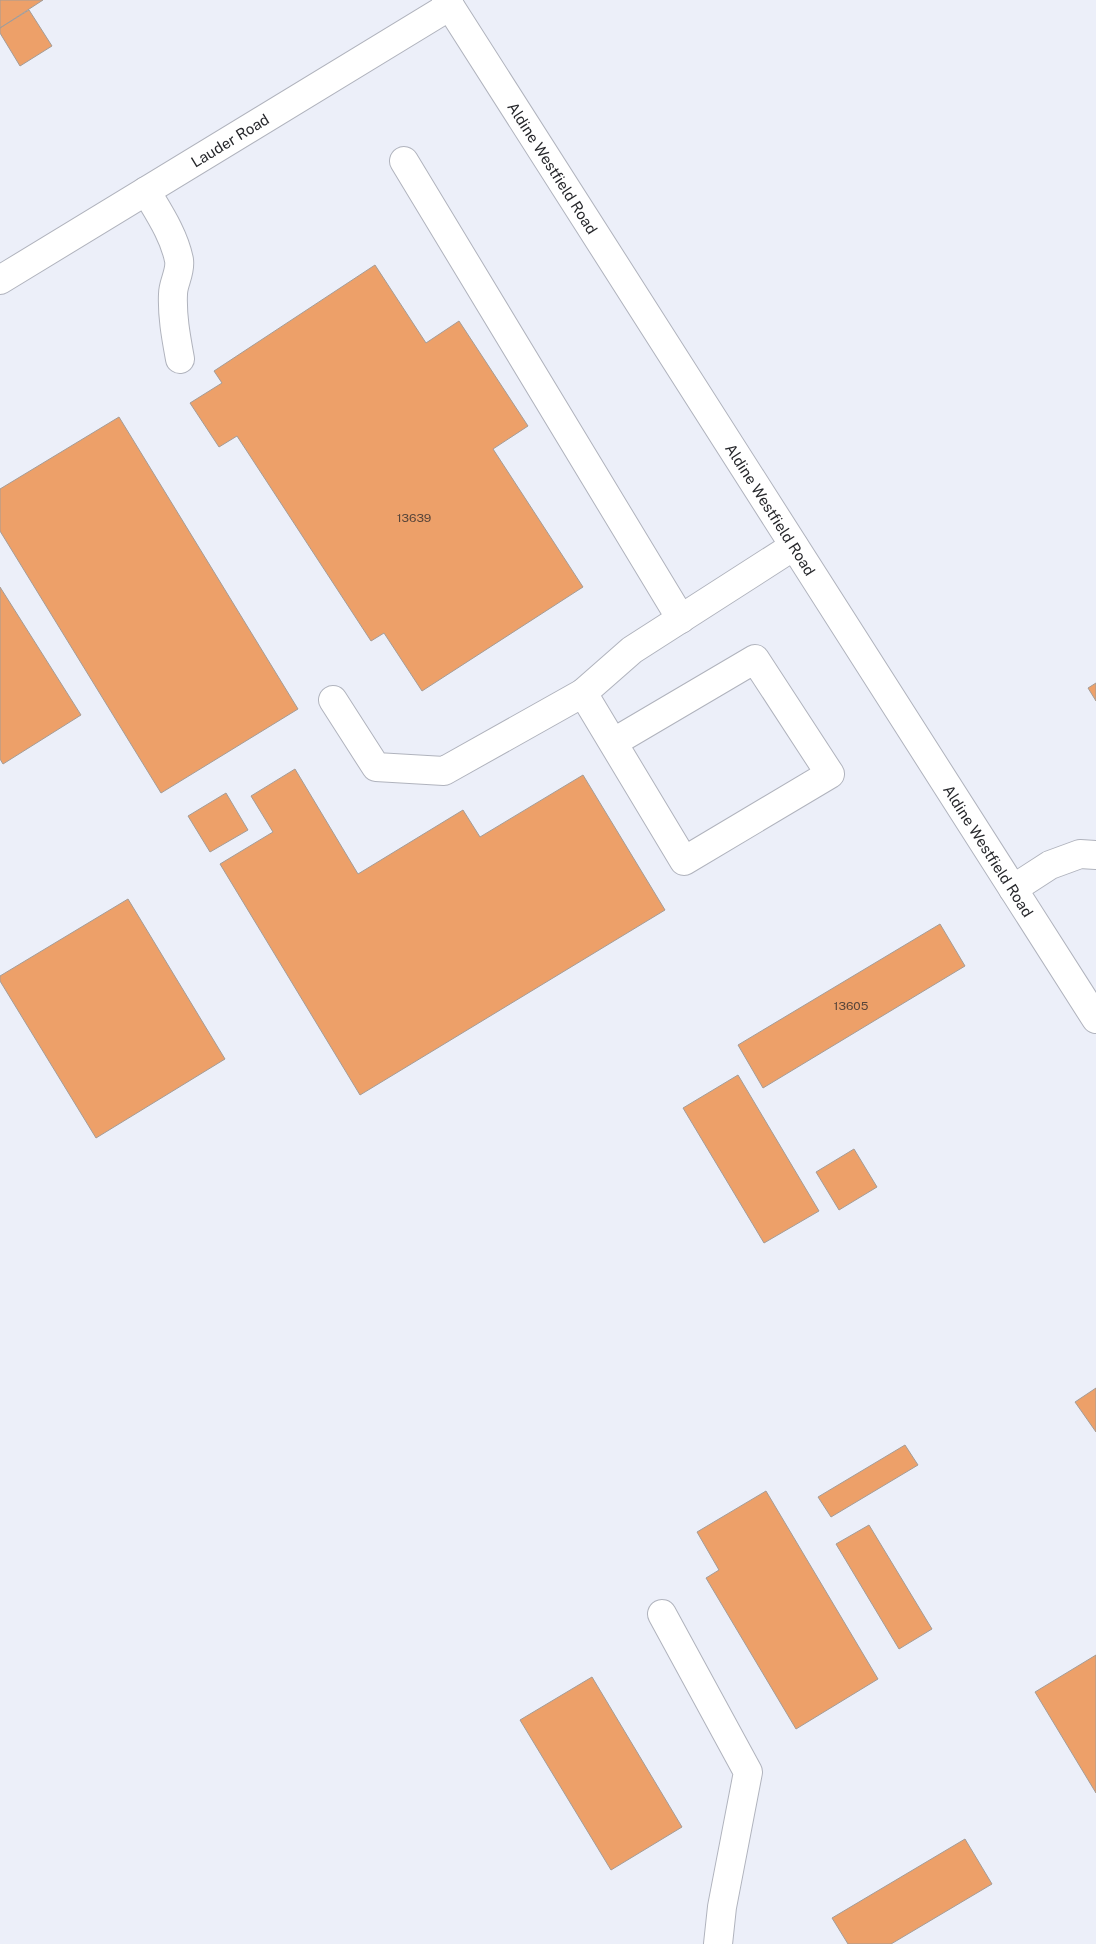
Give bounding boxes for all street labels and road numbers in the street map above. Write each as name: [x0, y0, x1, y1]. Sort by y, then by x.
street label: Aldine Westfield Road: [505, 99, 601, 237]
street label: Lauder Road: [188, 110, 272, 170]
street label: Aldine Westfield Road: [722, 440, 819, 578]
street label: Aldine Westfield Road: [940, 782, 1037, 920]

